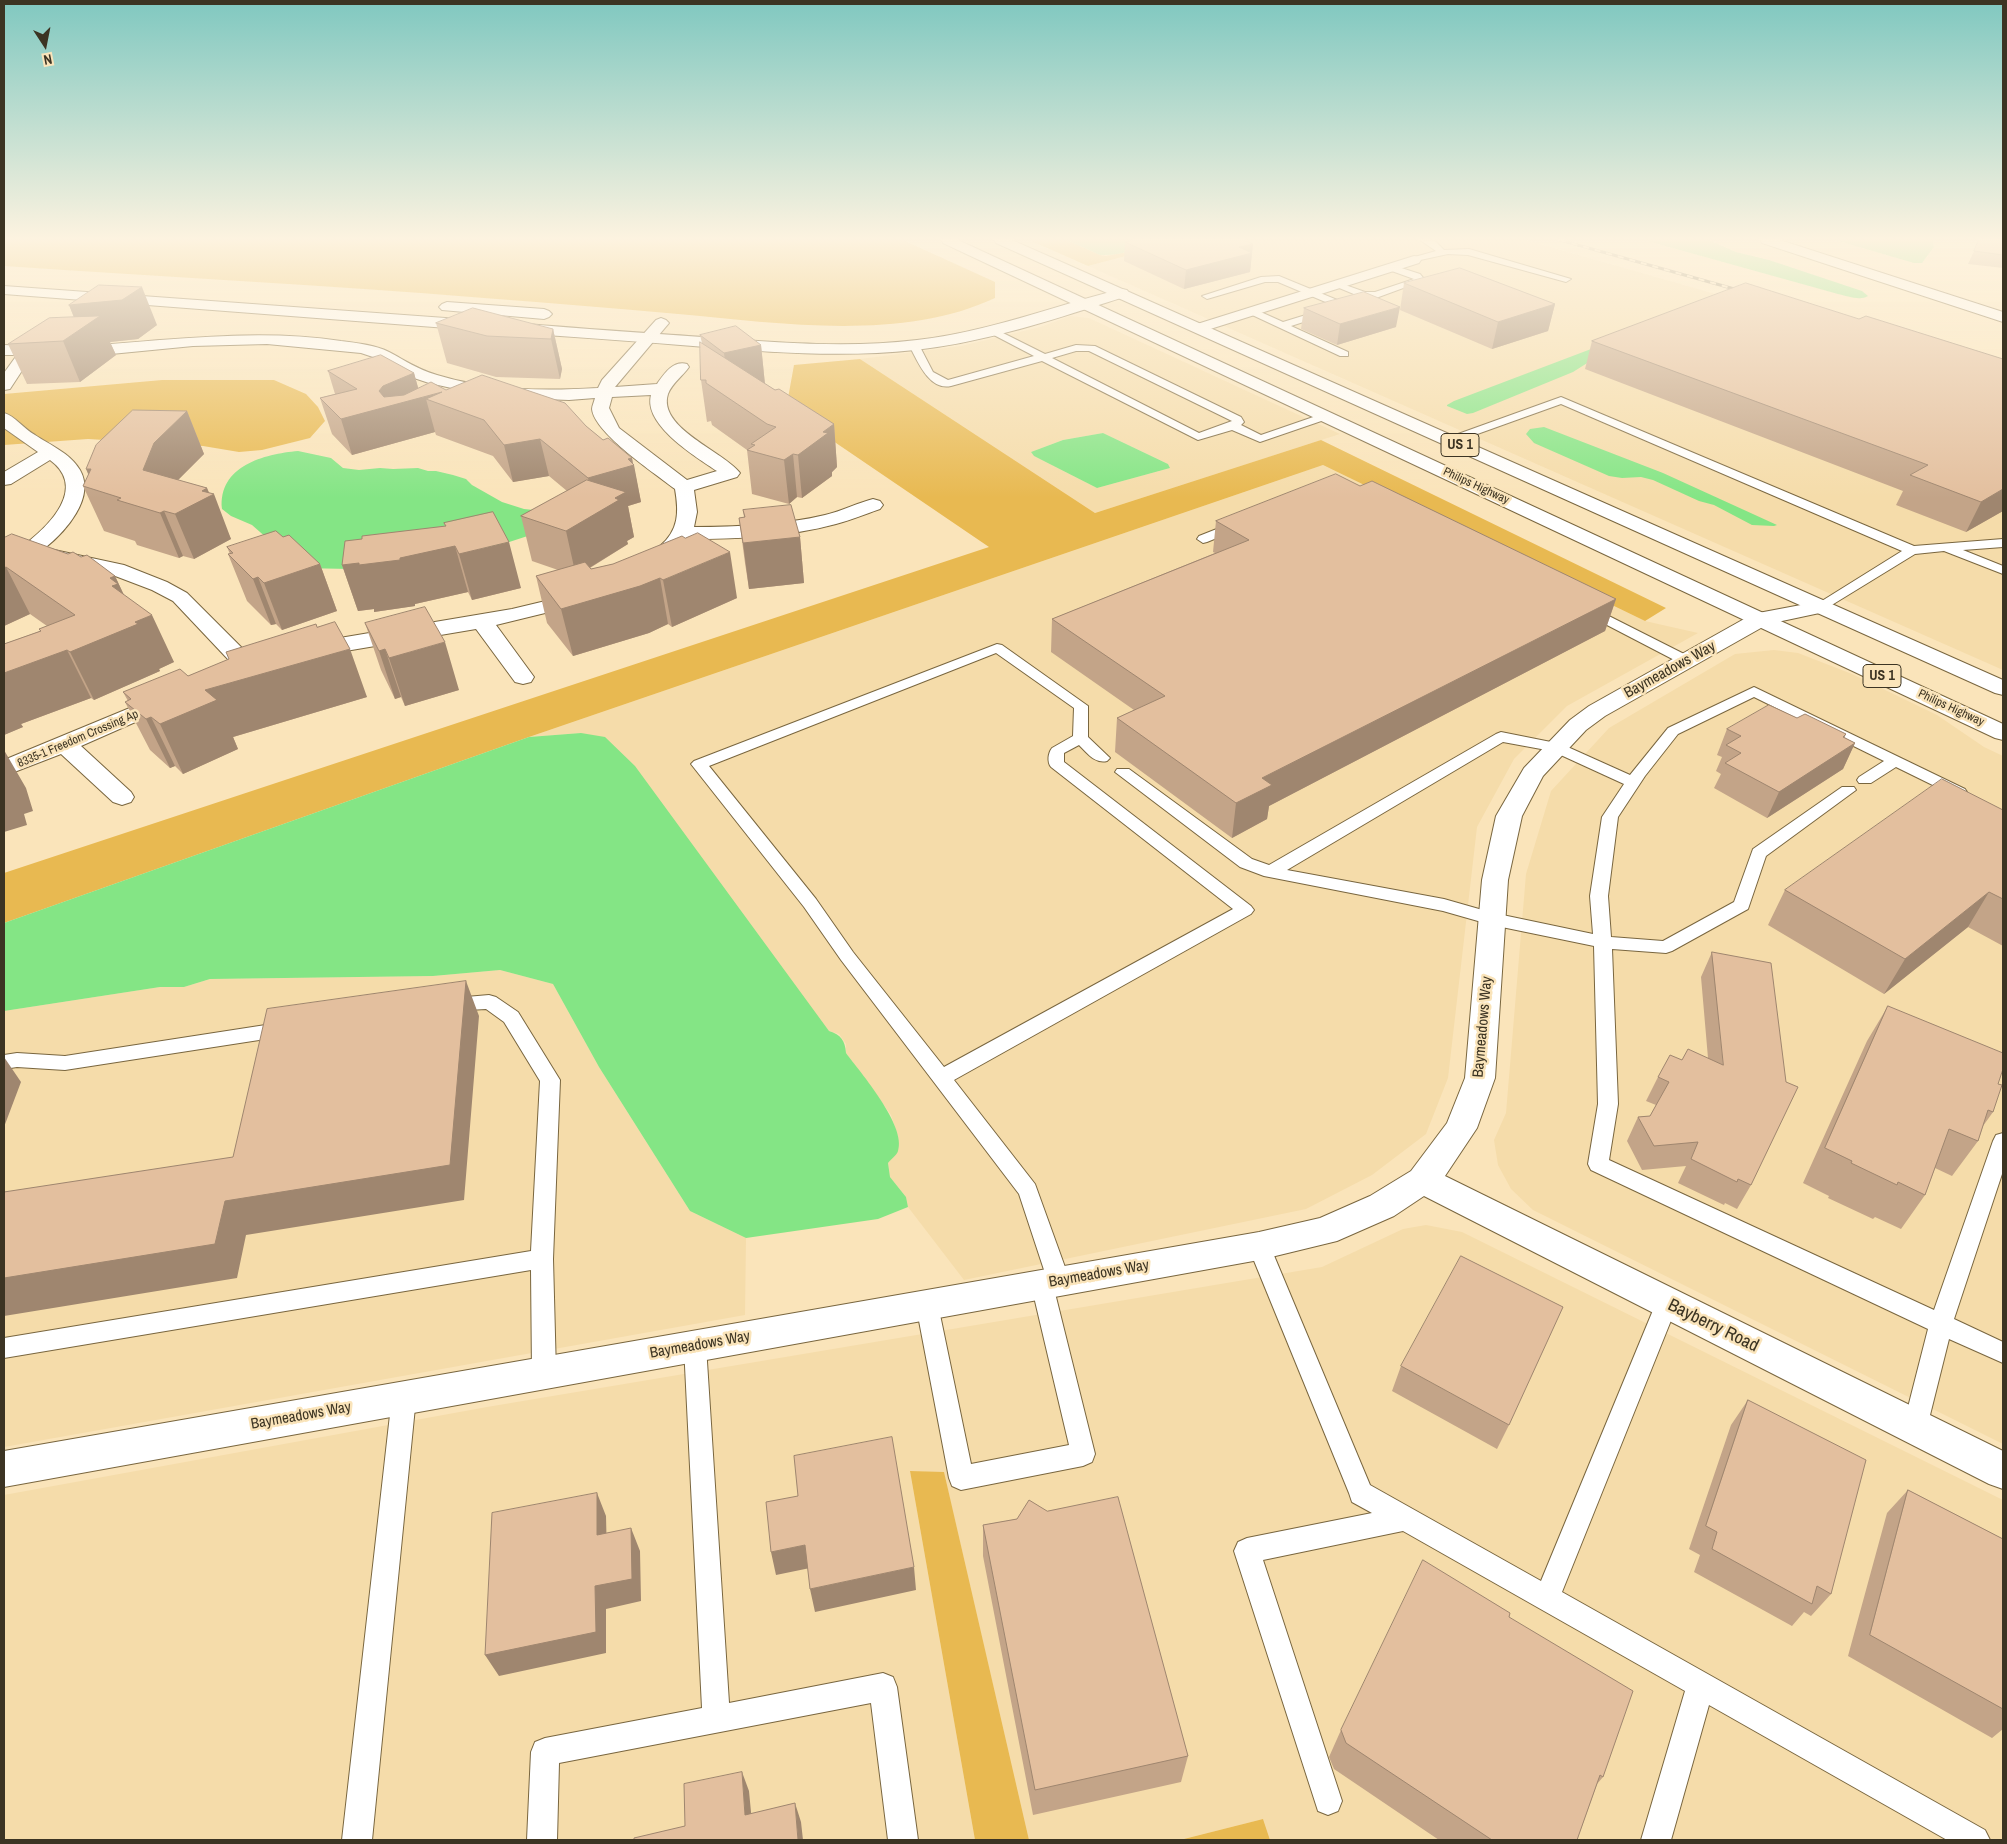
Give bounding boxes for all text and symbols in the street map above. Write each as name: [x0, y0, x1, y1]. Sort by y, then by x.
north arrow: [20, 20, 70, 70]
text: N: [42, 50, 54, 69]
road number: US 1: [1441, 434, 1479, 456]
street label: Philips Highway: [1441, 464, 1511, 508]
street label: Baymeadows Way: [1621, 638, 1719, 702]
road number: US 1: [1863, 664, 1901, 688]
street label: Philips Highway: [1916, 686, 1986, 730]
street label: 8335-1 Freedom Crossing Ap: [16, 707, 140, 771]
street label: Baymeadows Way: [1470, 976, 1496, 1078]
street label: Baymeadows Way: [1048, 1256, 1150, 1292]
street label: Bayberry Road: [1664, 1295, 1762, 1357]
street label: Baymeadows Way: [649, 1327, 751, 1363]
street label: Baymeadows Way: [250, 1398, 352, 1434]

